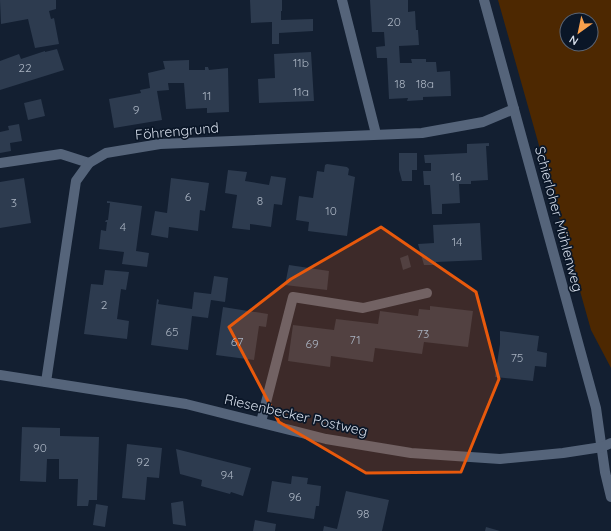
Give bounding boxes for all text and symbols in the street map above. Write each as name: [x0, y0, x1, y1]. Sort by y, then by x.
north arrow: [559, 12, 599, 52]
house number: 20: [387, 14, 401, 29]
text: N: [566, 32, 581, 48]
house number: 11b: [293, 55, 309, 70]
house number: 22: [18, 60, 32, 75]
house number: 18: [395, 76, 405, 91]
house number: 18a: [416, 76, 434, 91]
house number: 11a: [293, 84, 309, 99]
house number: 11: [203, 88, 211, 103]
house number: 9: [133, 102, 140, 117]
street label: Föhrengrund: [134, 118, 220, 144]
street label: Schierloher Mühlenweg: [531, 144, 587, 294]
house number: 16: [451, 169, 462, 184]
house number: 6: [185, 189, 192, 204]
house number: 8: [257, 193, 263, 208]
house number: 3: [11, 195, 17, 210]
house number: 10: [325, 203, 337, 218]
house number: 4: [120, 219, 126, 234]
house number: 14: [452, 234, 462, 249]
house number: 2: [101, 297, 108, 312]
house number: 65: [166, 324, 179, 339]
house number: 73: [417, 326, 429, 341]
house number: 71: [349, 332, 361, 347]
house number: 67: [231, 334, 243, 349]
house number: 69: [305, 336, 319, 351]
house number: 75: [511, 350, 523, 365]
street label: Riesenbecker Postweg: [223, 390, 369, 440]
house number: 90: [33, 440, 47, 455]
house number: 92: [136, 454, 150, 469]
house number: 94: [220, 467, 234, 482]
house number: 96: [288, 489, 302, 504]
house number: 98: [356, 506, 370, 521]

